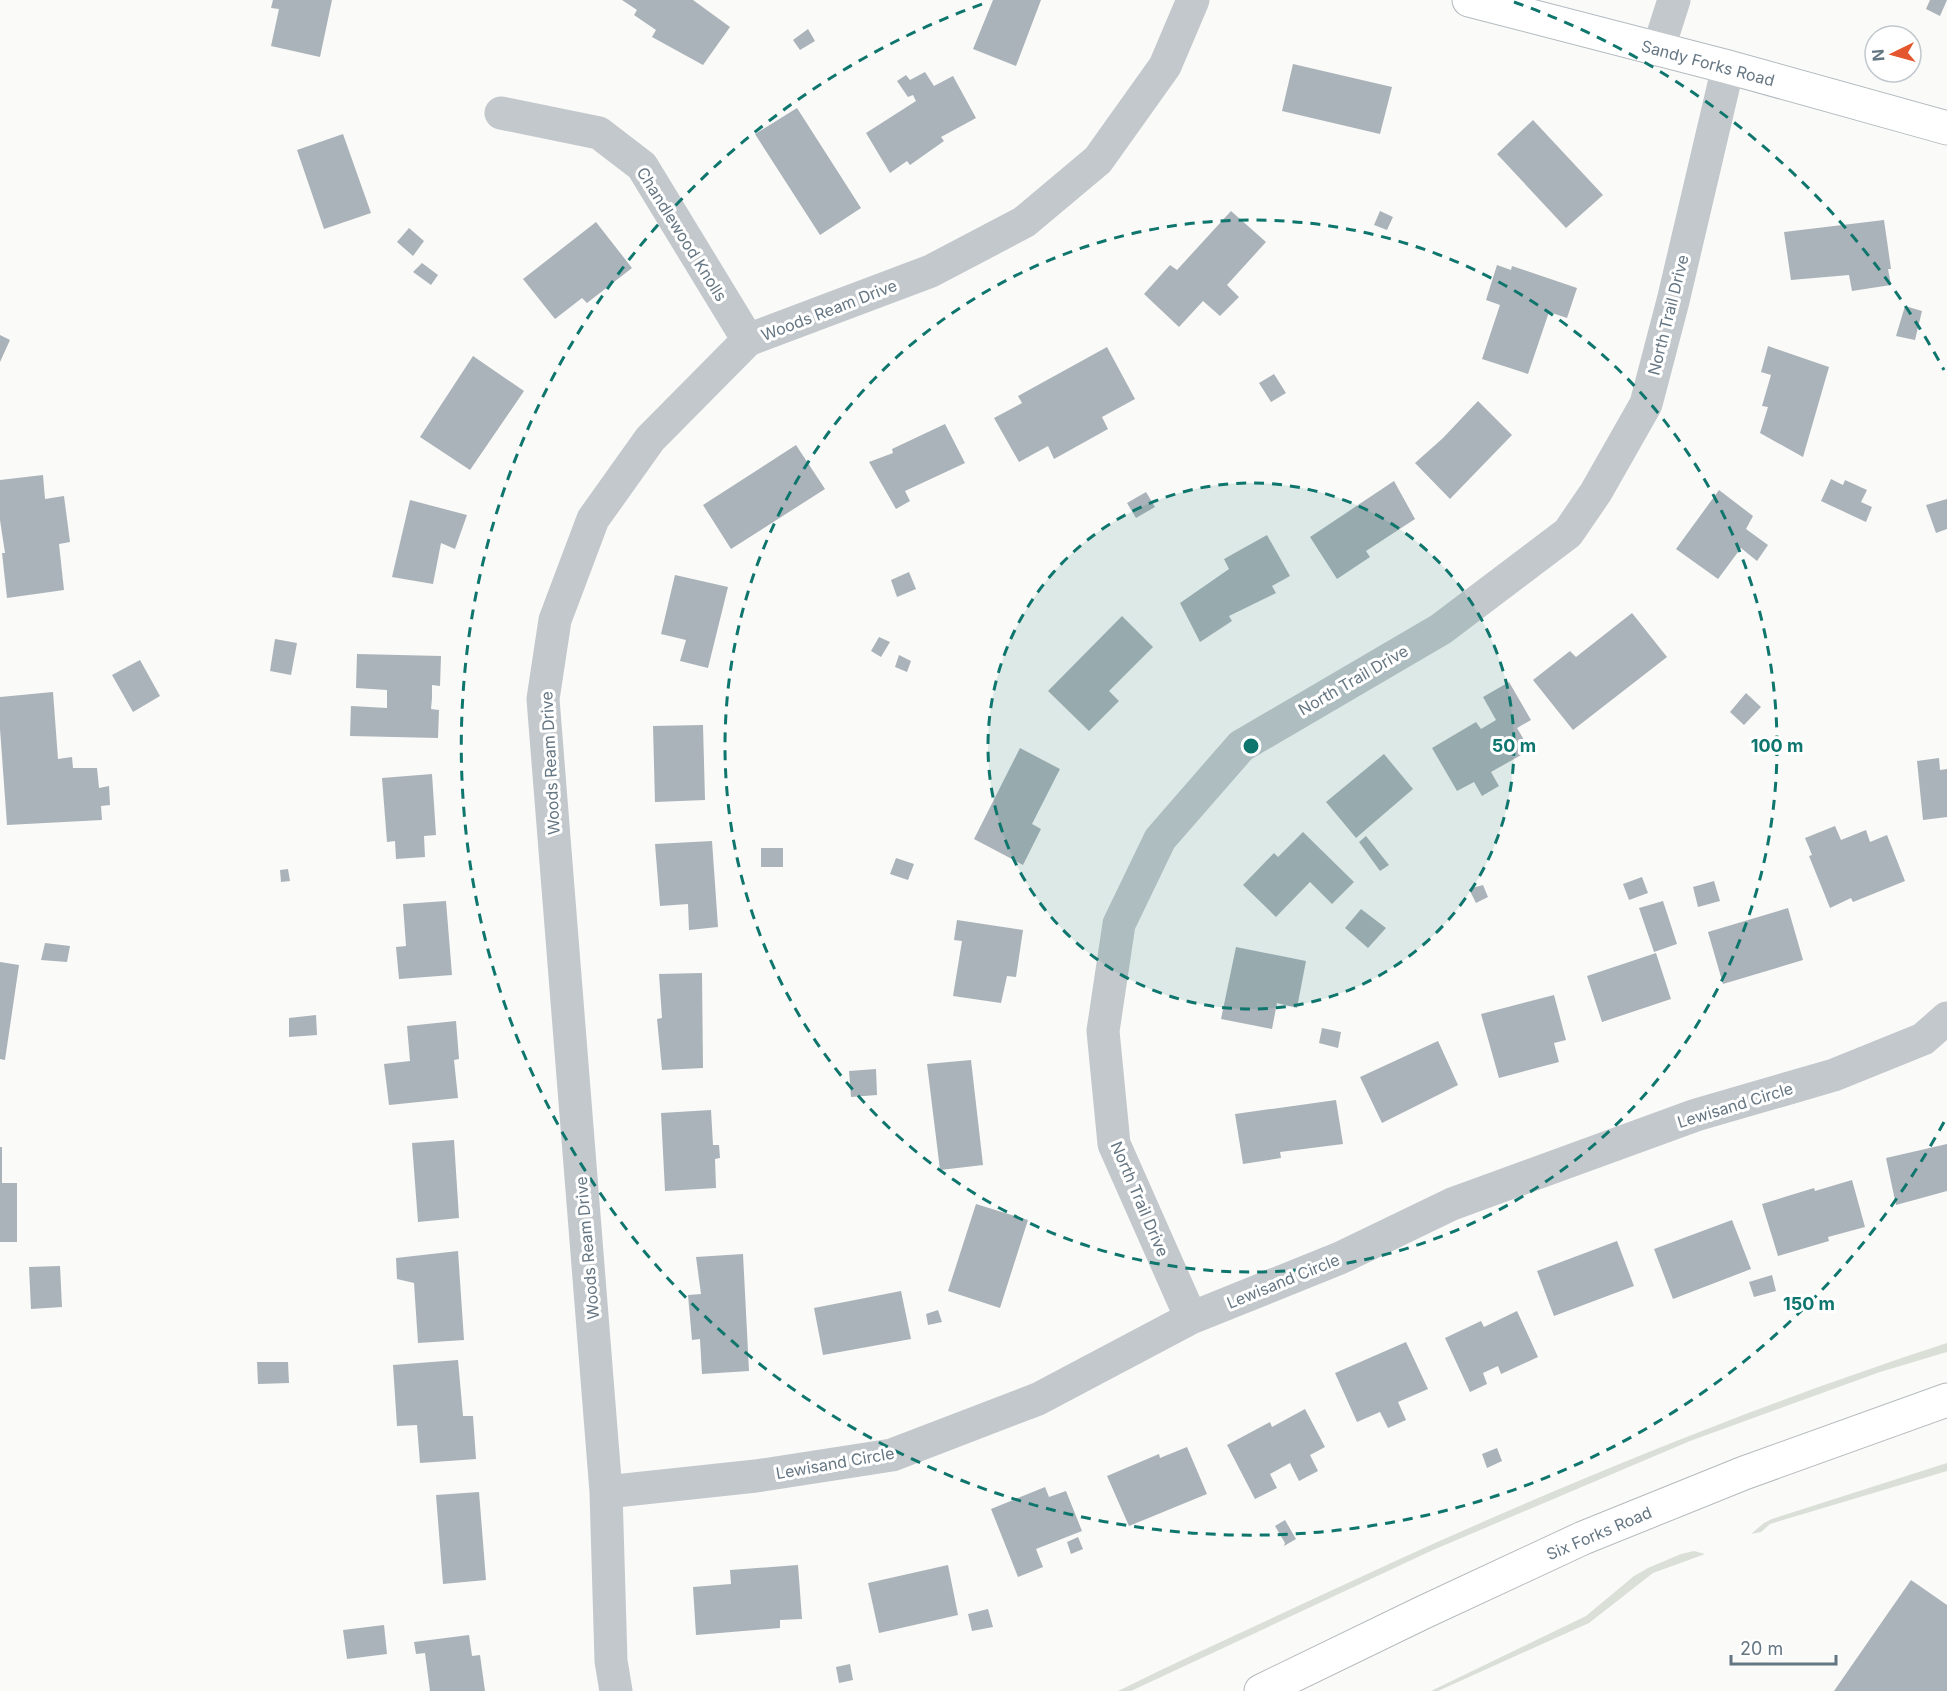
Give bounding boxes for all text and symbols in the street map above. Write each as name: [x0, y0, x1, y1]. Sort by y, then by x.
north arrow: [1863, 24, 1923, 84]
street label: Sandy Forks Road: [1639, 36, 1777, 90]
text: N: [1868, 48, 1889, 62]
street label: Chandlewood Knolls: [633, 163, 731, 305]
street label: North Trail Drive: [1643, 253, 1693, 377]
street label: Woods Ream Drive: [758, 275, 900, 345]
street label: North Trail Drive: [1295, 640, 1411, 720]
street label: Woods Ream Drive: [536, 691, 564, 835]
text: 50 m: [1492, 735, 1536, 756]
text: 100 m: [1751, 735, 1803, 756]
centre of rings: [1241, 736, 1261, 756]
street label: Lewisand Circle: [1675, 1078, 1795, 1132]
street label: North Trail Drive: [1107, 1138, 1173, 1260]
street label: Woods Ream Drive: [571, 1176, 603, 1320]
street label: Lewisand Circle: [1224, 1249, 1342, 1313]
text: 150 m: [1783, 1293, 1835, 1314]
street label: Lewisand Circle: [774, 1443, 896, 1483]
street label: Six Forks Road: [1543, 1502, 1655, 1564]
scale bar: [1731, 1628, 1836, 1666]
text: 20 m: [1740, 1638, 1783, 1659]

